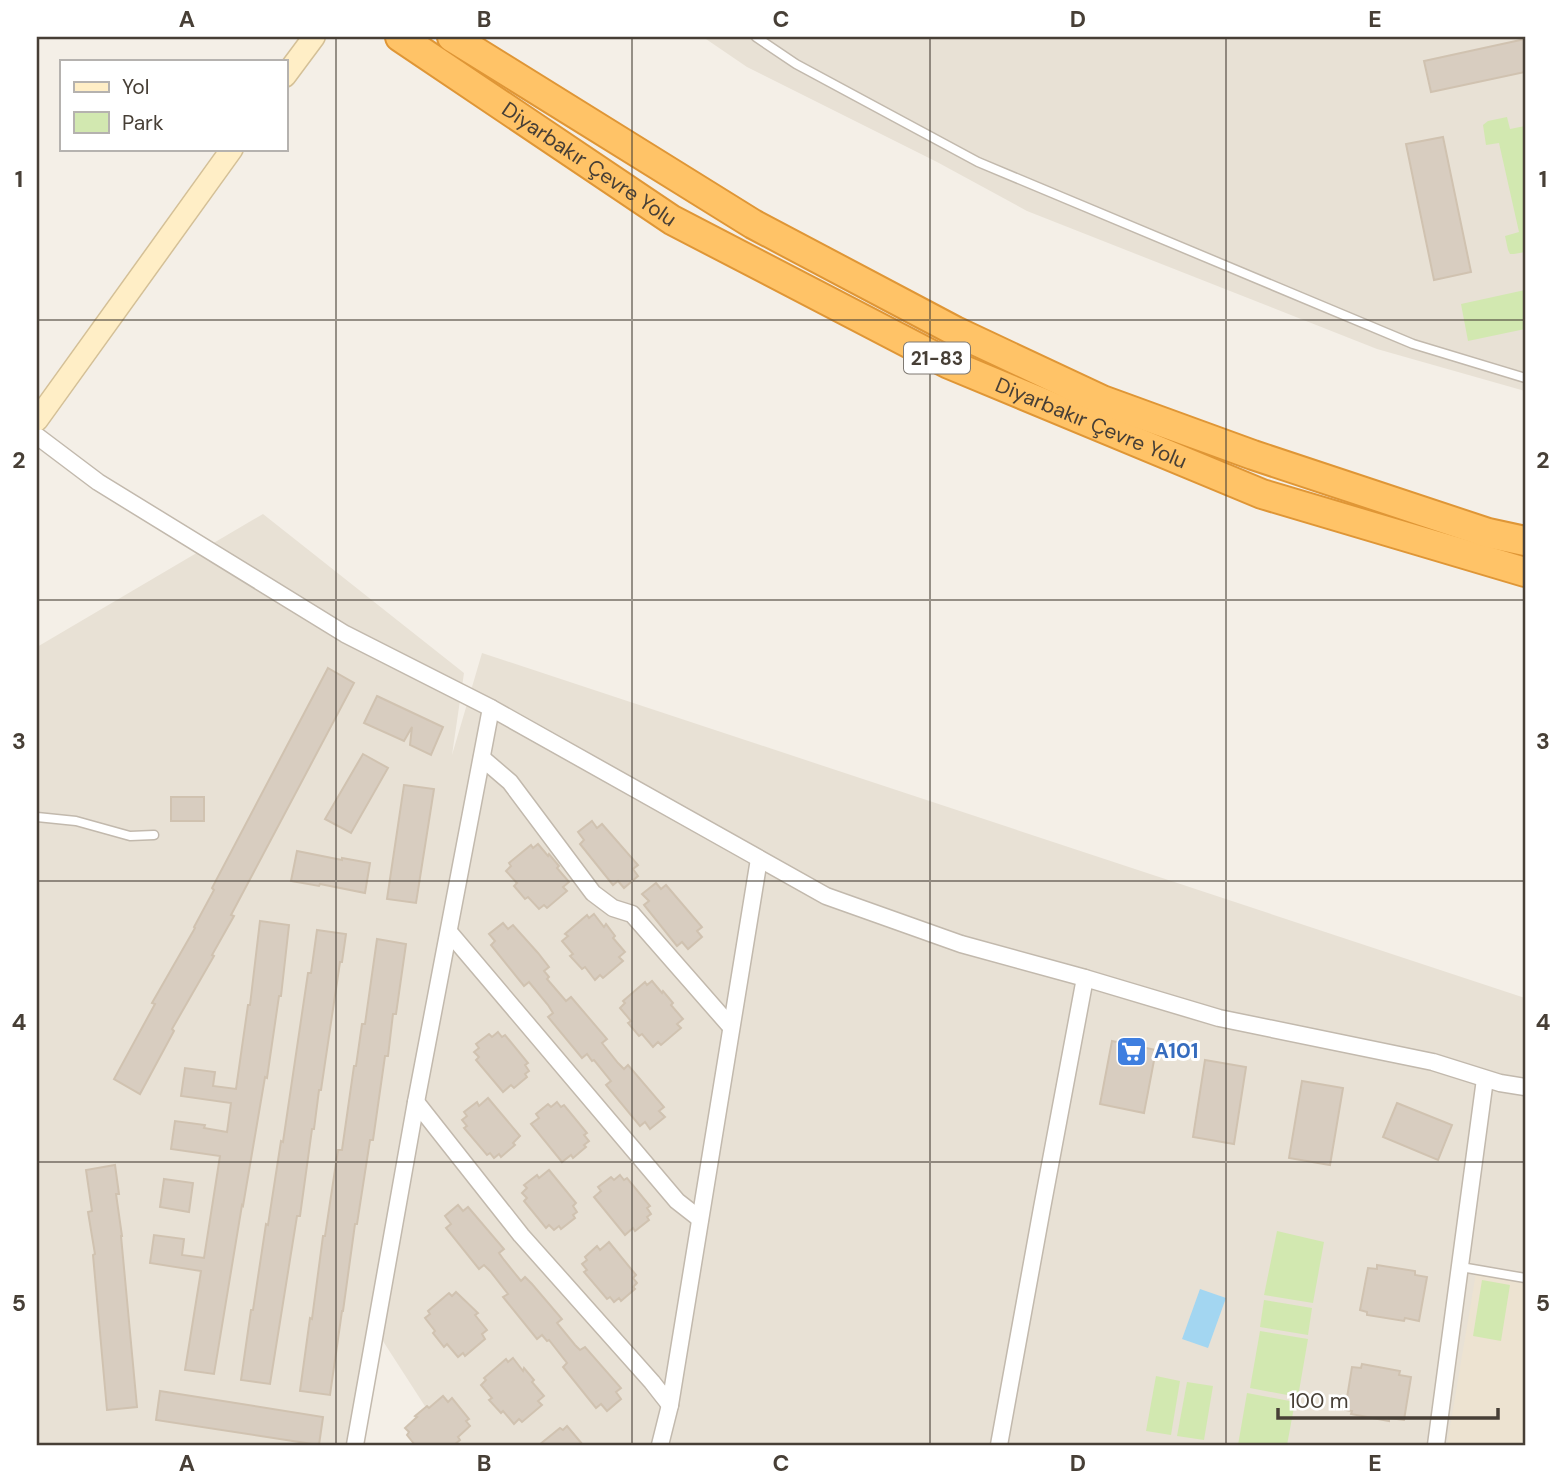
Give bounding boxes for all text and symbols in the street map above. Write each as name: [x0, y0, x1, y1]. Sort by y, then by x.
text: A: [179, 4, 195, 34]
text: B: [477, 4, 491, 34]
text: C: [773, 4, 789, 34]
text: D: [1070, 4, 1086, 34]
text: E: [1368, 4, 1382, 34]
legend: [60, 60, 287, 150]
text: Yol: [122, 73, 150, 101]
street label: Diyarbakır Çevre Yolu: [496, 95, 682, 233]
text: Park: [122, 109, 164, 137]
text: 1: [15, 164, 23, 194]
text: 1: [1539, 164, 1547, 194]
road number: 21-83: [904, 342, 970, 374]
street label: Diyarbakır Çevre Yolu: [991, 371, 1191, 475]
text: 2: [12, 445, 26, 475]
text: 2: [1536, 445, 1550, 475]
text: 3: [12, 726, 26, 756]
text: 3: [1536, 726, 1550, 756]
text: 4: [12, 1007, 27, 1037]
text: 4: [1536, 1007, 1551, 1037]
supermarket icon: A101: [1114, 1034, 1148, 1068]
place label: A101: [1154, 1037, 1198, 1065]
text: 5: [12, 1288, 26, 1318]
text: 5: [1536, 1288, 1550, 1318]
scale bar: [1278, 1377, 1499, 1421]
text: 100 m: [1289, 1387, 1349, 1415]
text: A: [179, 1448, 195, 1478]
text: B: [477, 1448, 491, 1478]
text: C: [773, 1448, 789, 1478]
text: D: [1070, 1448, 1086, 1478]
text: E: [1368, 1448, 1382, 1478]

